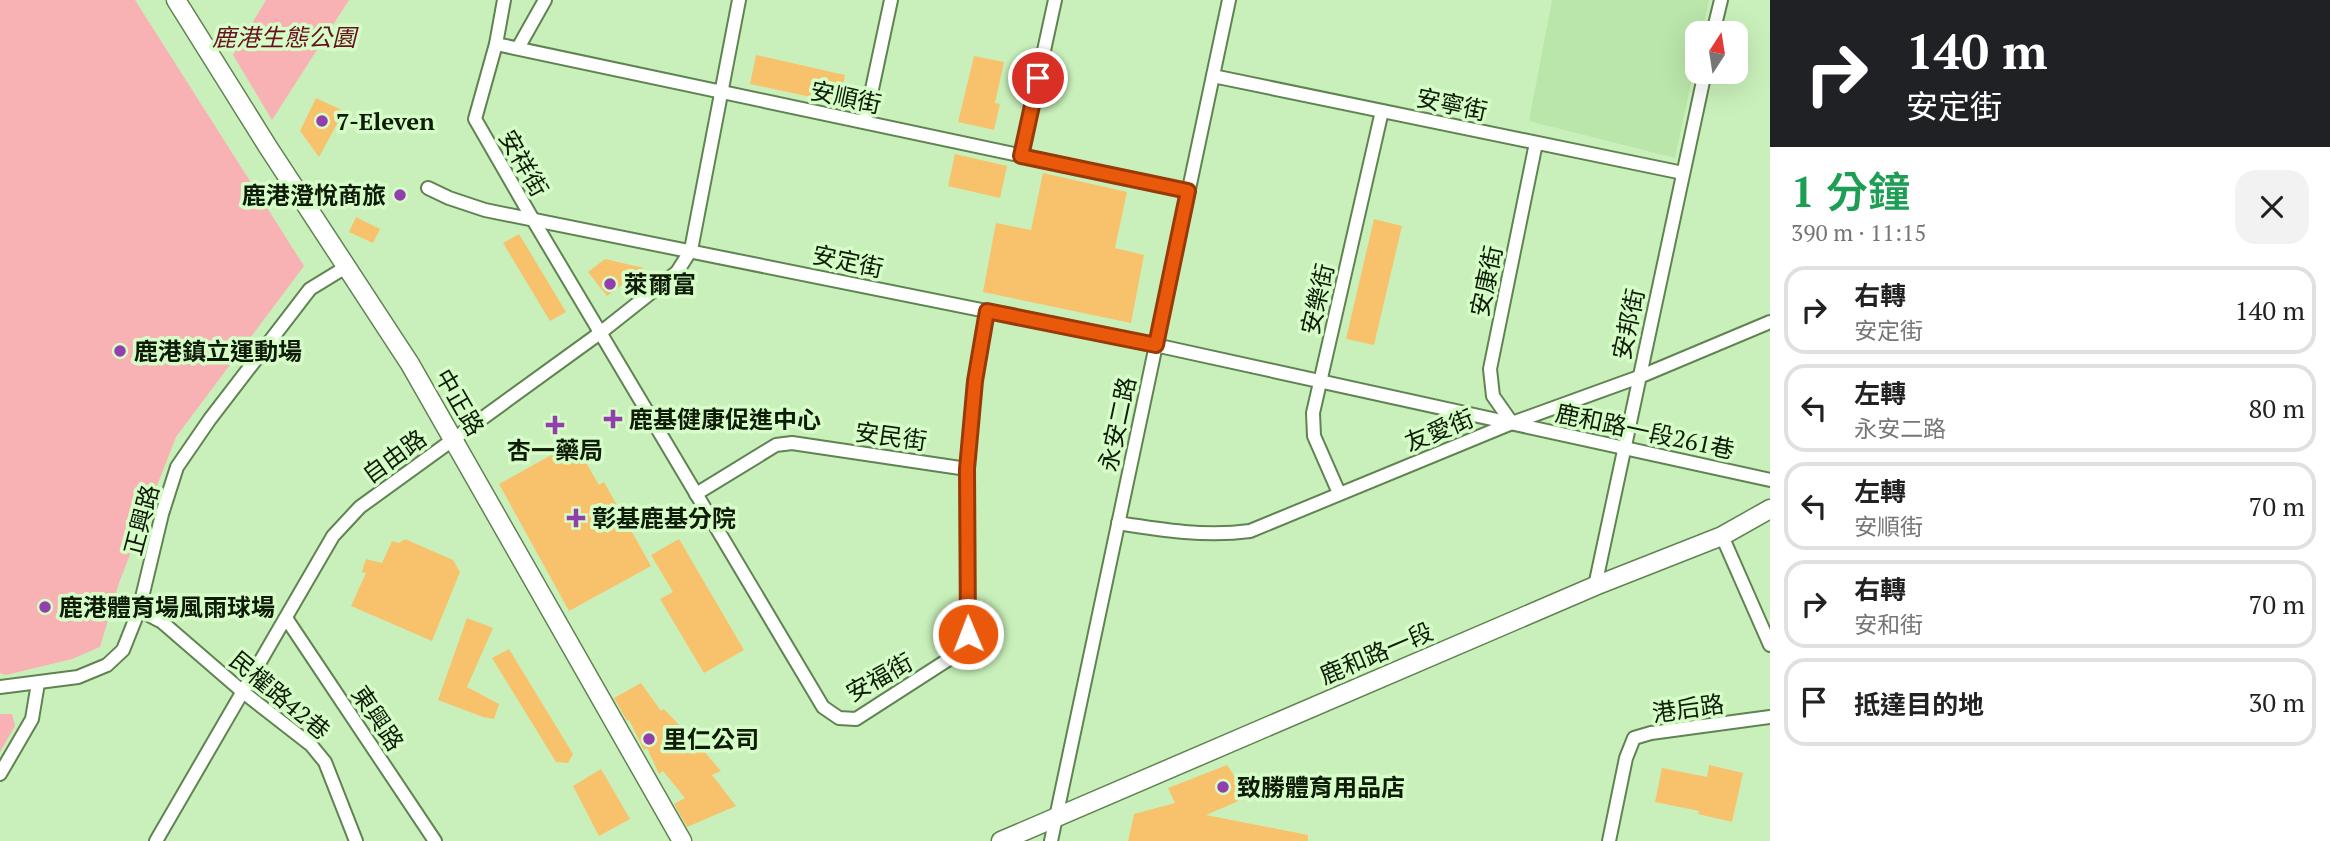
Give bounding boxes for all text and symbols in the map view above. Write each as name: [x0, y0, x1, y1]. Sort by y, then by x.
text: 140 m: [1906, 18, 2048, 83]
park label: 鹿港生態公園: [212, 21, 359, 53]
north arrow: [1685, 21, 1748, 84]
map controls: [1685, 21, 1748, 84]
icon: right: [1791, 28, 1882, 119]
pin: [1008, 48, 1068, 108]
icon: arrive: [1019, 59, 1057, 97]
street label: 安順街: [807, 74, 885, 120]
street label: 安寧街: [1413, 81, 1491, 127]
text: 安定街: [1906, 85, 2002, 127]
place label: 7-Eleven: [336, 105, 435, 137]
marker: 7-Eleven: [314, 113, 330, 129]
street label: 安祥街: [492, 124, 556, 202]
text: 1 分鐘: [1791, 163, 1910, 219]
button: close: [2235, 170, 2309, 244]
place label: 鹿港澄悅商旅: [242, 179, 386, 211]
marker: 鹿港澄悅商旅: [392, 187, 408, 203]
text: 390 m · 11:15: [1791, 217, 1926, 248]
street label: 安定街: [809, 238, 887, 284]
street label: 安康街: [1463, 242, 1509, 320]
street label: 安樂街: [1293, 260, 1341, 338]
place label: 萊爾富: [624, 268, 696, 300]
marker: 萊爾富: [602, 276, 618, 292]
text: 右轉: [1854, 278, 1906, 312]
street label: 安邦街: [1605, 285, 1651, 363]
icon: right: [1795, 291, 1833, 329]
text: 140 m: [2235, 293, 2305, 327]
text: 安定街: [1854, 315, 1923, 346]
place label: 鹿港鎮立運動場: [134, 335, 302, 367]
marker: 鹿港鎮立運動場: [112, 343, 128, 359]
street label: 中正路: [428, 363, 492, 441]
street label: 永安二路: [1091, 374, 1143, 474]
text: 左轉: [1854, 376, 1906, 410]
icon: left: [1795, 389, 1833, 427]
text: 80 m: [2249, 391, 2305, 425]
street label: 鹿和路一段261巷: [1552, 396, 1738, 466]
street label: 友愛街: [1400, 402, 1478, 458]
place label: 鹿基健康促進中心: [629, 403, 821, 435]
marker: 鹿基健康促進中心: [603, 409, 623, 429]
text: 永安二路: [1854, 413, 1946, 444]
street label: 安民街: [853, 415, 929, 457]
marker: 杏一藥局: [547, 417, 563, 433]
street label: 自由路: [355, 422, 433, 490]
place label: 杏一藥局: [507, 434, 603, 466]
text: 左轉: [1854, 474, 1906, 508]
street label: 正興路: [116, 481, 166, 559]
icon: left: [1795, 487, 1833, 525]
text: 70 m: [2249, 489, 2305, 523]
place label: 彰基鹿基分院: [592, 502, 736, 534]
marker: 彰基鹿基分院: [566, 508, 586, 528]
text: 安順街: [1854, 511, 1923, 542]
text: 右轉: [1854, 572, 1906, 606]
icon: right: [1795, 585, 1833, 623]
text: 70 m: [2249, 587, 2305, 621]
place label: 鹿港體育場風雨球場: [59, 591, 275, 623]
position arrow: [931, 597, 1005, 671]
marker: 鹿港體育場風雨球場: [37, 599, 53, 615]
text: 安和街: [1854, 609, 1923, 640]
street label: 鹿和路一段: [1315, 615, 1437, 691]
street label: 民權路42巷: [223, 644, 337, 746]
street label: 安福街: [840, 646, 918, 708]
street label: 東興路: [345, 679, 411, 757]
icon: arrive: [1795, 683, 1833, 721]
text: 30 m: [2249, 685, 2305, 719]
street label: 港后路: [1650, 687, 1726, 729]
text: 抵達目的地: [1854, 687, 1984, 721]
place label: 里仁公司: [663, 723, 759, 755]
marker: 里仁公司: [641, 731, 657, 747]
place label: 致勝體育用品店: [1237, 771, 1405, 803]
marker: 致勝體育用品店: [1215, 779, 1231, 795]

